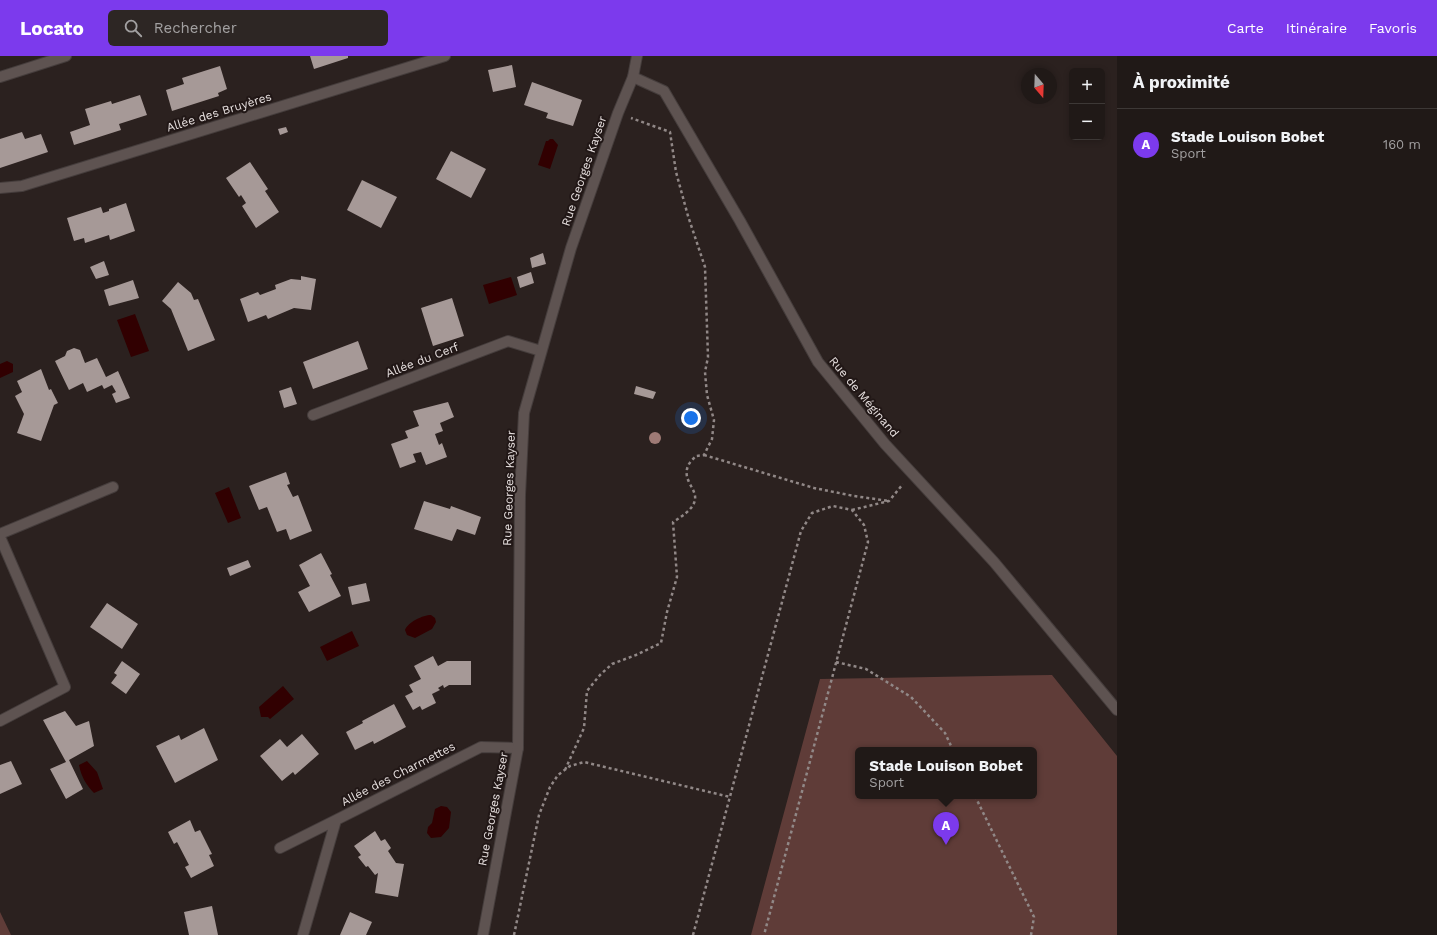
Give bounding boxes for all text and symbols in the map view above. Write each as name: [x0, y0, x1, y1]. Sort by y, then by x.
search box: [108, 10, 388, 46]
text: Locato: [20, 17, 84, 40]
icon: search: [122, 17, 144, 39]
text: Rechercher: [154, 19, 237, 37]
text: Carte: [1227, 20, 1264, 36]
text: Itinéraire: [1286, 20, 1347, 36]
text: Favoris: [1369, 20, 1417, 36]
north arrow: [1021, 68, 1057, 104]
map controls: [1069, 68, 1105, 140]
button: +: [1069, 68, 1105, 104]
text: À proximité: [1133, 72, 1230, 92]
street label: Allée des Bruyères: [165, 89, 273, 135]
button: −: [1069, 104, 1105, 140]
street label: Rue Georges Kayser: [559, 114, 609, 228]
text: Stade Louison Bobet: [1171, 128, 1324, 146]
text: A: [1142, 137, 1150, 152]
text: 160 m: [1383, 137, 1421, 152]
text: Sport: [1171, 146, 1206, 161]
street label: Allée du Cerf: [384, 340, 461, 380]
street label: Rue de Méginand: [826, 354, 902, 440]
your location: [681, 408, 701, 428]
street label: Rue Georges Kayser: [500, 430, 518, 546]
street label: Allée des Charmettes: [339, 739, 457, 809]
popup: [855, 747, 1037, 799]
street label: Rue Georges Kayser: [475, 751, 511, 867]
text: Stade Louison Bobet: [869, 757, 1023, 775]
text: Sport: [869, 775, 904, 790]
pin: A: [933, 812, 959, 845]

